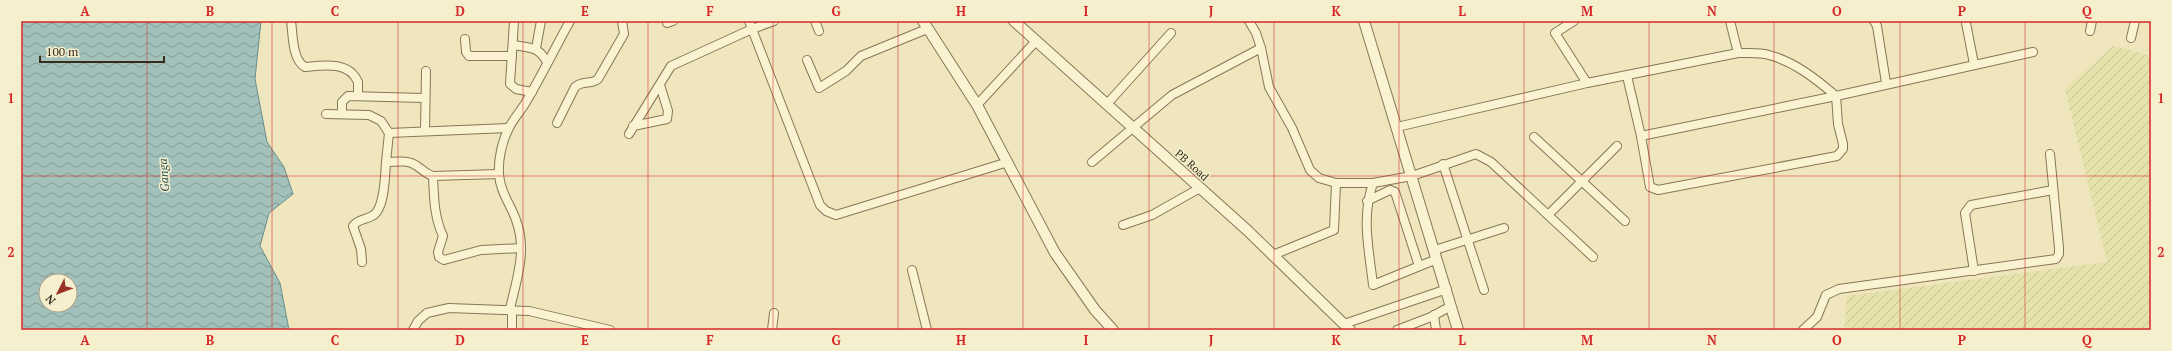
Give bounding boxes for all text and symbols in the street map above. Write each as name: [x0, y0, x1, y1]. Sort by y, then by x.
text: A: [80, 2, 90, 20]
text: B: [206, 2, 214, 20]
text: C: [331, 2, 339, 20]
text: D: [455, 2, 465, 20]
text: E: [581, 2, 589, 20]
text: F: [706, 2, 714, 20]
text: G: [831, 2, 841, 20]
text: H: [956, 2, 966, 20]
text: I: [1084, 2, 1089, 20]
text: J: [1209, 2, 1214, 20]
text: K: [1331, 2, 1341, 20]
text: L: [1458, 2, 1466, 20]
text: M: [1581, 2, 1593, 20]
text: N: [1707, 2, 1717, 20]
text: O: [1832, 2, 1842, 20]
text: P: [1958, 2, 1966, 20]
text: Q: [2082, 2, 2093, 20]
scale bar: [40, 38, 164, 64]
text: 100 m: [46, 44, 79, 59]
text: 1: [7, 89, 15, 107]
text: 1: [2157, 89, 2165, 107]
street label: PB Road: [1172, 146, 1212, 184]
water label: Ganga: [155, 158, 172, 192]
text: 2: [7, 243, 15, 261]
text: 2: [2157, 243, 2165, 261]
north arrow: [38, 273, 78, 313]
text: N: [42, 291, 59, 307]
text: A: [80, 331, 90, 349]
text: B: [206, 331, 214, 349]
text: C: [331, 331, 339, 349]
text: D: [455, 331, 465, 349]
text: E: [581, 331, 589, 349]
text: F: [706, 331, 714, 349]
text: G: [831, 331, 841, 349]
text: H: [956, 331, 966, 349]
text: I: [1084, 331, 1089, 349]
text: J: [1209, 331, 1214, 349]
text: K: [1331, 331, 1341, 349]
text: L: [1458, 331, 1466, 349]
text: M: [1581, 331, 1593, 349]
text: N: [1707, 331, 1717, 349]
text: O: [1832, 331, 1842, 349]
text: P: [1958, 331, 1966, 349]
text: Q: [2082, 331, 2093, 349]

